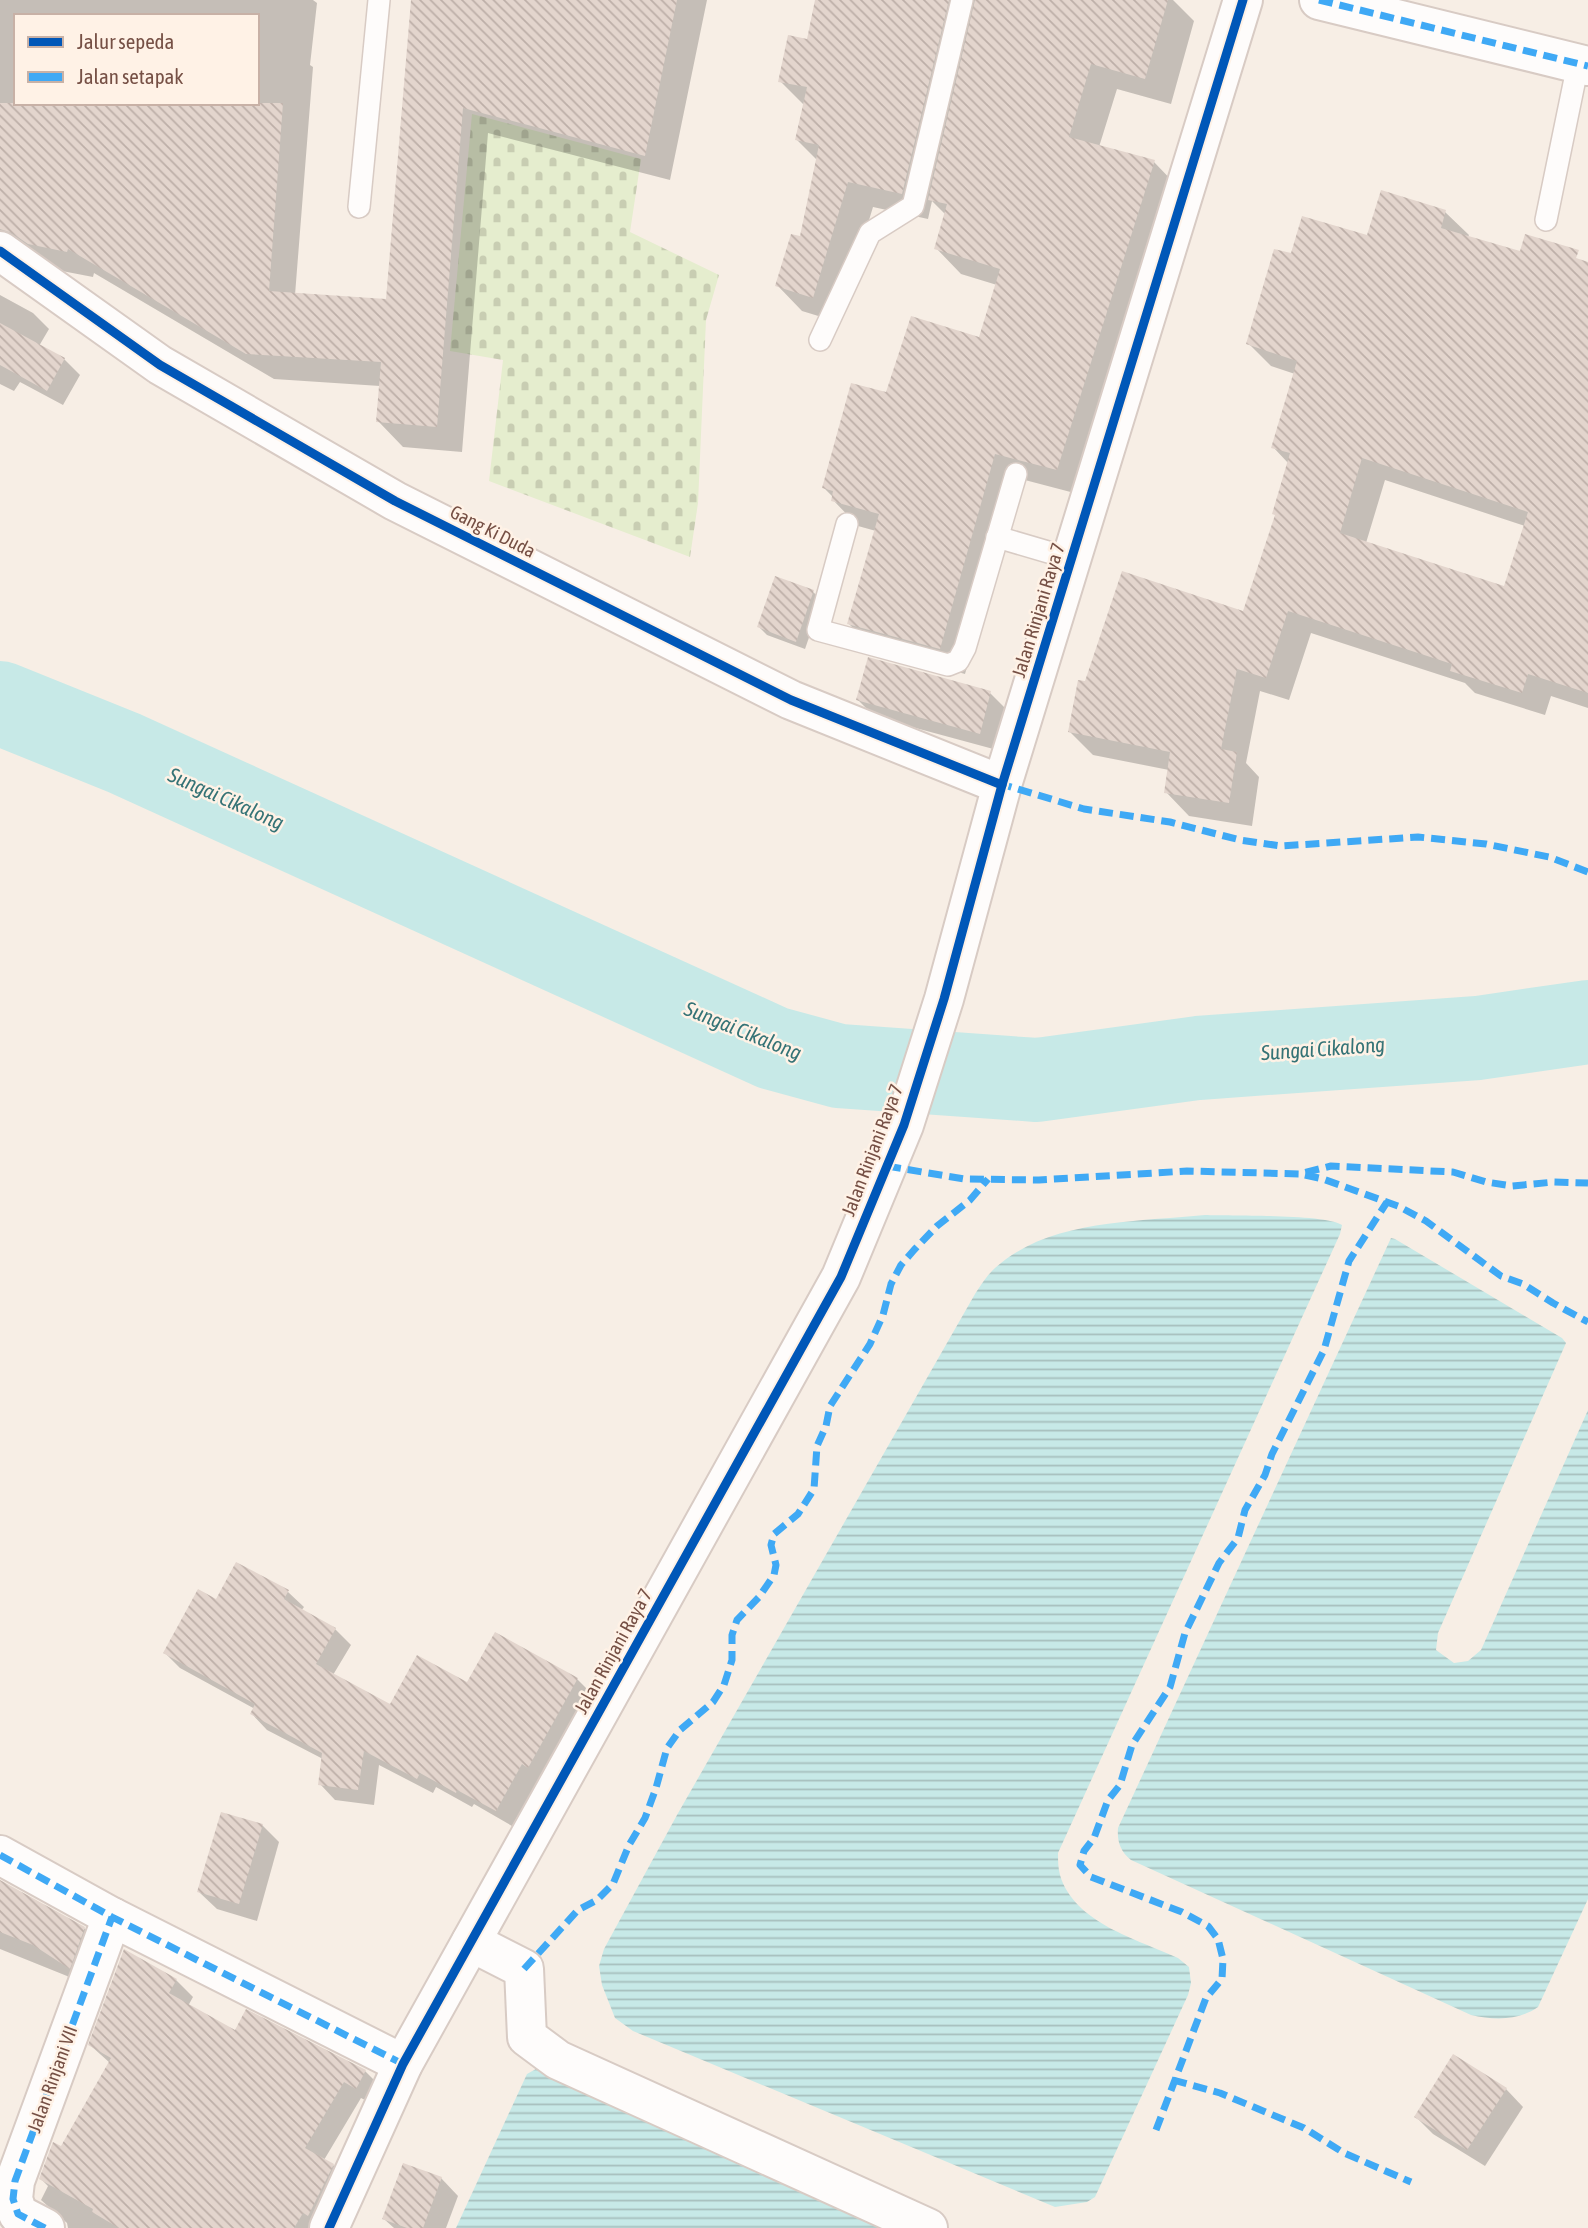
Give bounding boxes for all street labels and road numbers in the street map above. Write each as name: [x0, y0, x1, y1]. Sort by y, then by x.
street label: Gang Ki Duda: [447, 500, 539, 562]
street label: Jalan Rinjani Raya 7: [1007, 540, 1069, 680]
street label: Jalan Rinjani Raya 7: [837, 1081, 907, 1219]
street label: Jalan Rinjani Raya 7: [570, 1585, 656, 1717]
street label: Jalan Rinjani VII: [22, 2023, 82, 2135]

